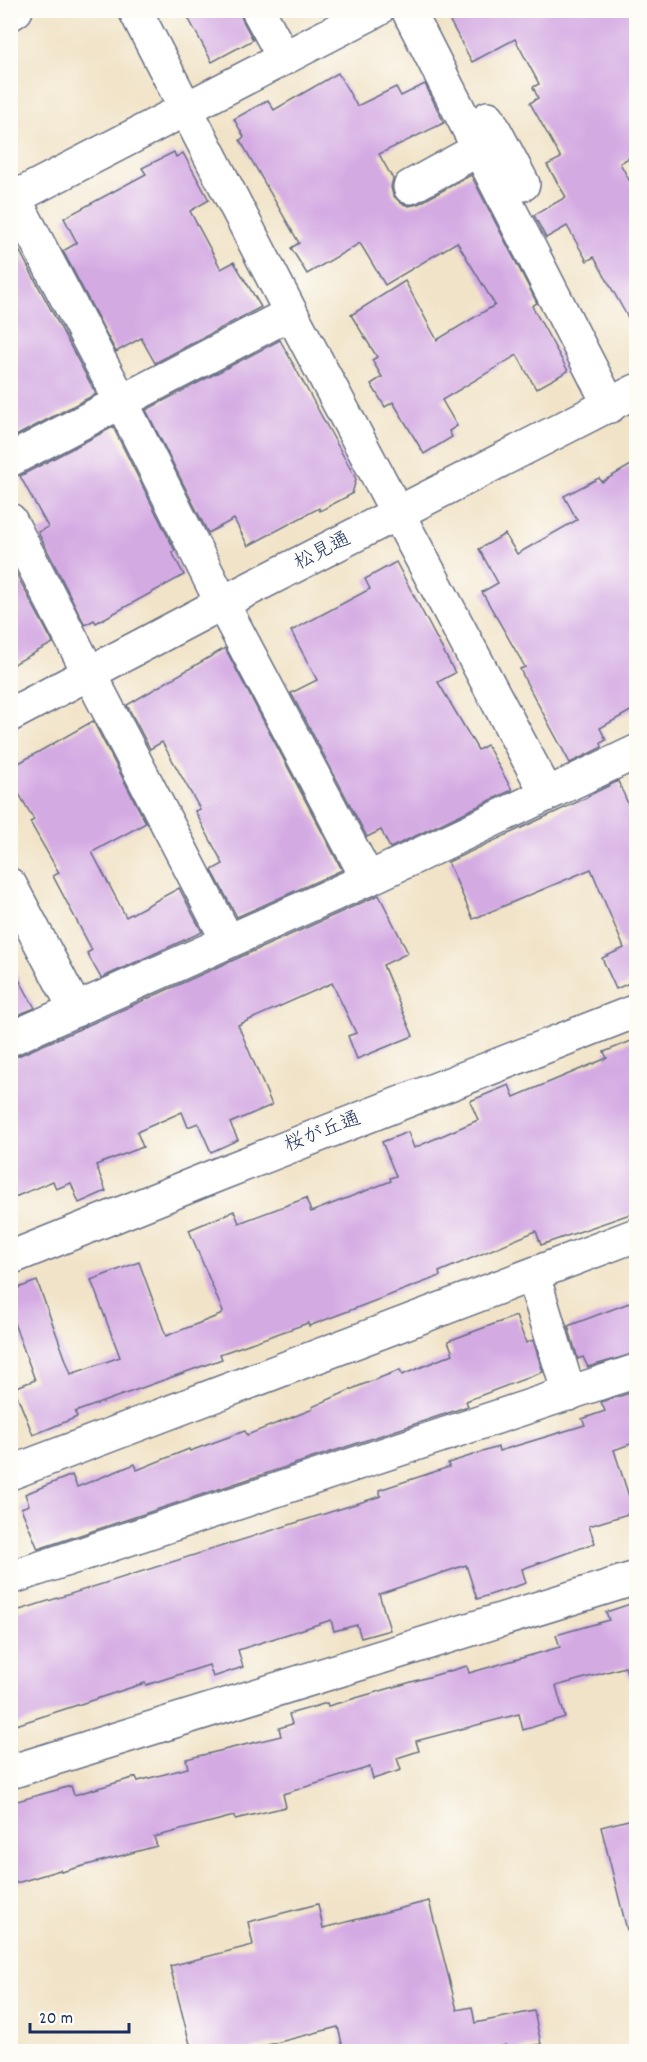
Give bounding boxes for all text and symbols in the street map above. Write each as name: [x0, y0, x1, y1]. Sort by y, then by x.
street label: 松見通: [290, 526, 356, 578]
street label: 桜が丘通: [281, 1106, 365, 1160]
scale bar: [30, 1996, 129, 2034]
text: 20 m: [39, 2007, 73, 2032]

